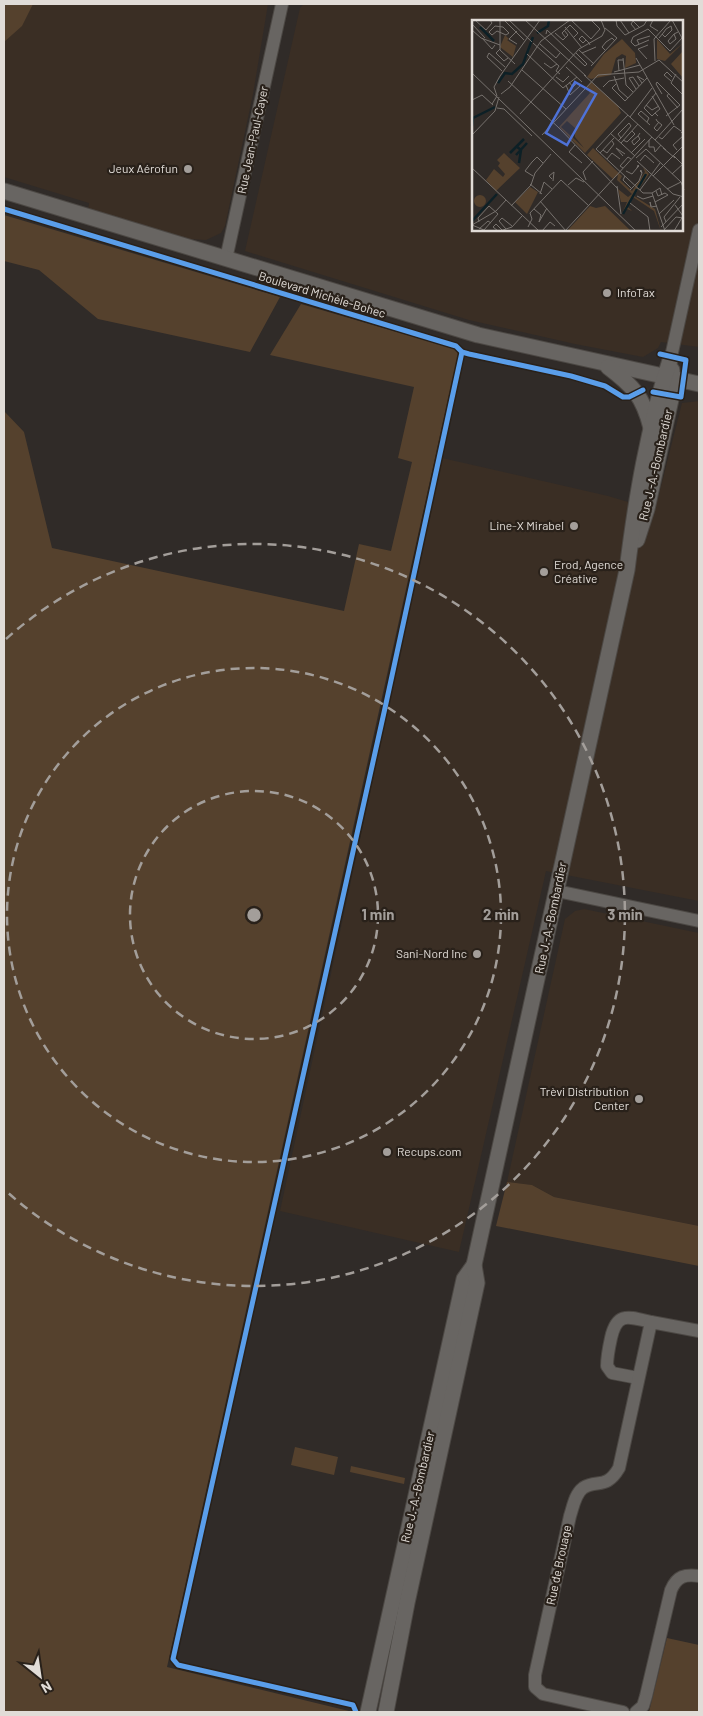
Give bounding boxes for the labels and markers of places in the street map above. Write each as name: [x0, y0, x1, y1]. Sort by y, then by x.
place label: Jeux Aérofun: [109, 161, 178, 175]
marker: Jeux Aérofun: [182, 163, 194, 175]
place label: InfoTax: [617, 285, 655, 299]
marker: InfoTax: [601, 287, 613, 299]
place label: Line-X Mirabel: [489, 518, 564, 532]
marker: Line-X Mirabel: [568, 520, 580, 532]
place label: Erod, Agence Créative: [554, 557, 623, 585]
marker: Erod, Agence Créative: [538, 566, 550, 578]
centre of rings: [245, 906, 263, 924]
place label: Sani-Nord Inc: [396, 946, 467, 960]
marker: Sani-Nord Inc: [471, 948, 483, 960]
place label: Trèvi Distribution Center: [540, 1084, 630, 1112]
marker: Trèvi Distribution Center: [633, 1093, 645, 1105]
place label: Recups.com: [397, 1144, 462, 1158]
marker: Recups.com: [381, 1146, 393, 1158]

